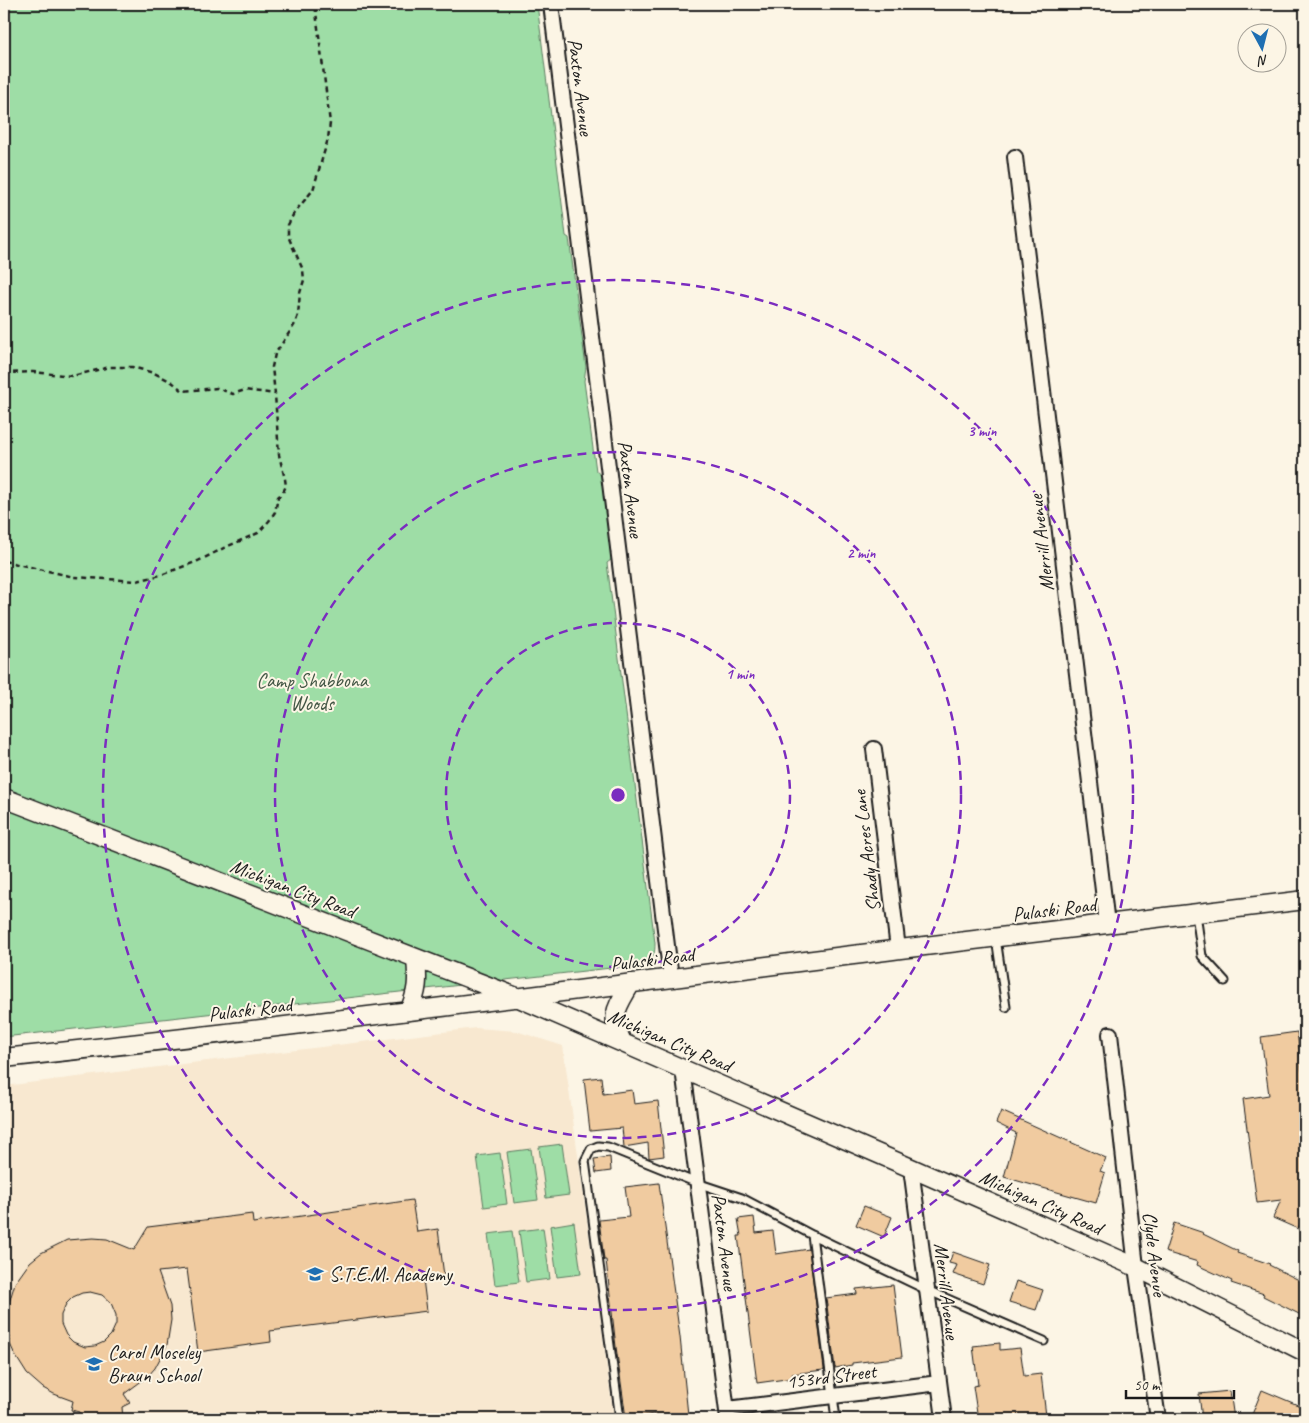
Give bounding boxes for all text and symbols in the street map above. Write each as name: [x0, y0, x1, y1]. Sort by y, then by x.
north arrow: [1236, 22, 1286, 72]
street label: Paxton Avenue: [562, 37, 599, 138]
text: N: [1256, 51, 1269, 70]
text: 3 min: [968, 422, 997, 441]
street label: Paxton Avenue: [612, 439, 649, 540]
street label: Merrill Avenue: [1023, 492, 1060, 592]
text: 2 min: [847, 544, 876, 563]
text: 1 min: [726, 665, 755, 684]
park label: Camp Shabbona Woods: [257, 668, 369, 716]
centre of rings: [609, 786, 627, 804]
street label: Shady Acres Lane: [846, 787, 886, 913]
street label: Michigan City Road: [227, 853, 362, 925]
street label: Pulaski Road: [1011, 892, 1100, 927]
street label: Pulaski Road: [609, 942, 698, 977]
street label: Pulaski Road: [207, 992, 296, 1027]
street label: Michigan City Road: [604, 1003, 738, 1079]
street label: Michigan City Road: [975, 1164, 1109, 1242]
street label: Paxton Avenue: [706, 1192, 743, 1293]
street label: Clyde Avenue: [1137, 1210, 1172, 1299]
street label: Merrill Avenue: [928, 1242, 965, 1342]
place label: S.T.E.M. Academy: [329, 1262, 454, 1287]
school or university icon: S.T.E.M. Academy: [305, 1264, 325, 1284]
place label: Carol Moseley Braun School: [108, 1340, 203, 1388]
school or university icon: Carol Moseley Braun School: [84, 1354, 104, 1374]
street label: 153rd Street: [785, 1358, 880, 1394]
scale bar: [1126, 1368, 1234, 1400]
text: 50 m: [1134, 1376, 1161, 1395]

